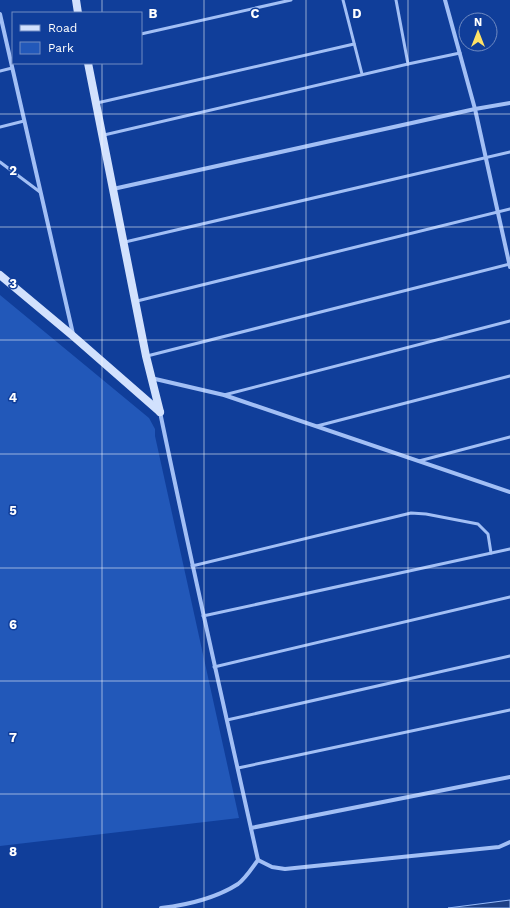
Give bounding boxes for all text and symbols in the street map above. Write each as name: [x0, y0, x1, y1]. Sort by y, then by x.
text: B: [149, 6, 158, 21]
text: C: [251, 6, 260, 21]
text: D: [352, 6, 362, 21]
legend: [12, 12, 142, 64]
north arrow: [458, 12, 498, 52]
text: N: [474, 16, 482, 29]
text: Road: [48, 21, 77, 35]
text: Park: [48, 41, 74, 55]
text: 2: [9, 163, 17, 178]
text: 3: [9, 276, 17, 291]
text: 4: [9, 390, 18, 405]
text: 5: [9, 503, 17, 518]
text: 6: [9, 617, 17, 632]
text: 7: [9, 730, 17, 745]
text: 8: [9, 844, 17, 859]

